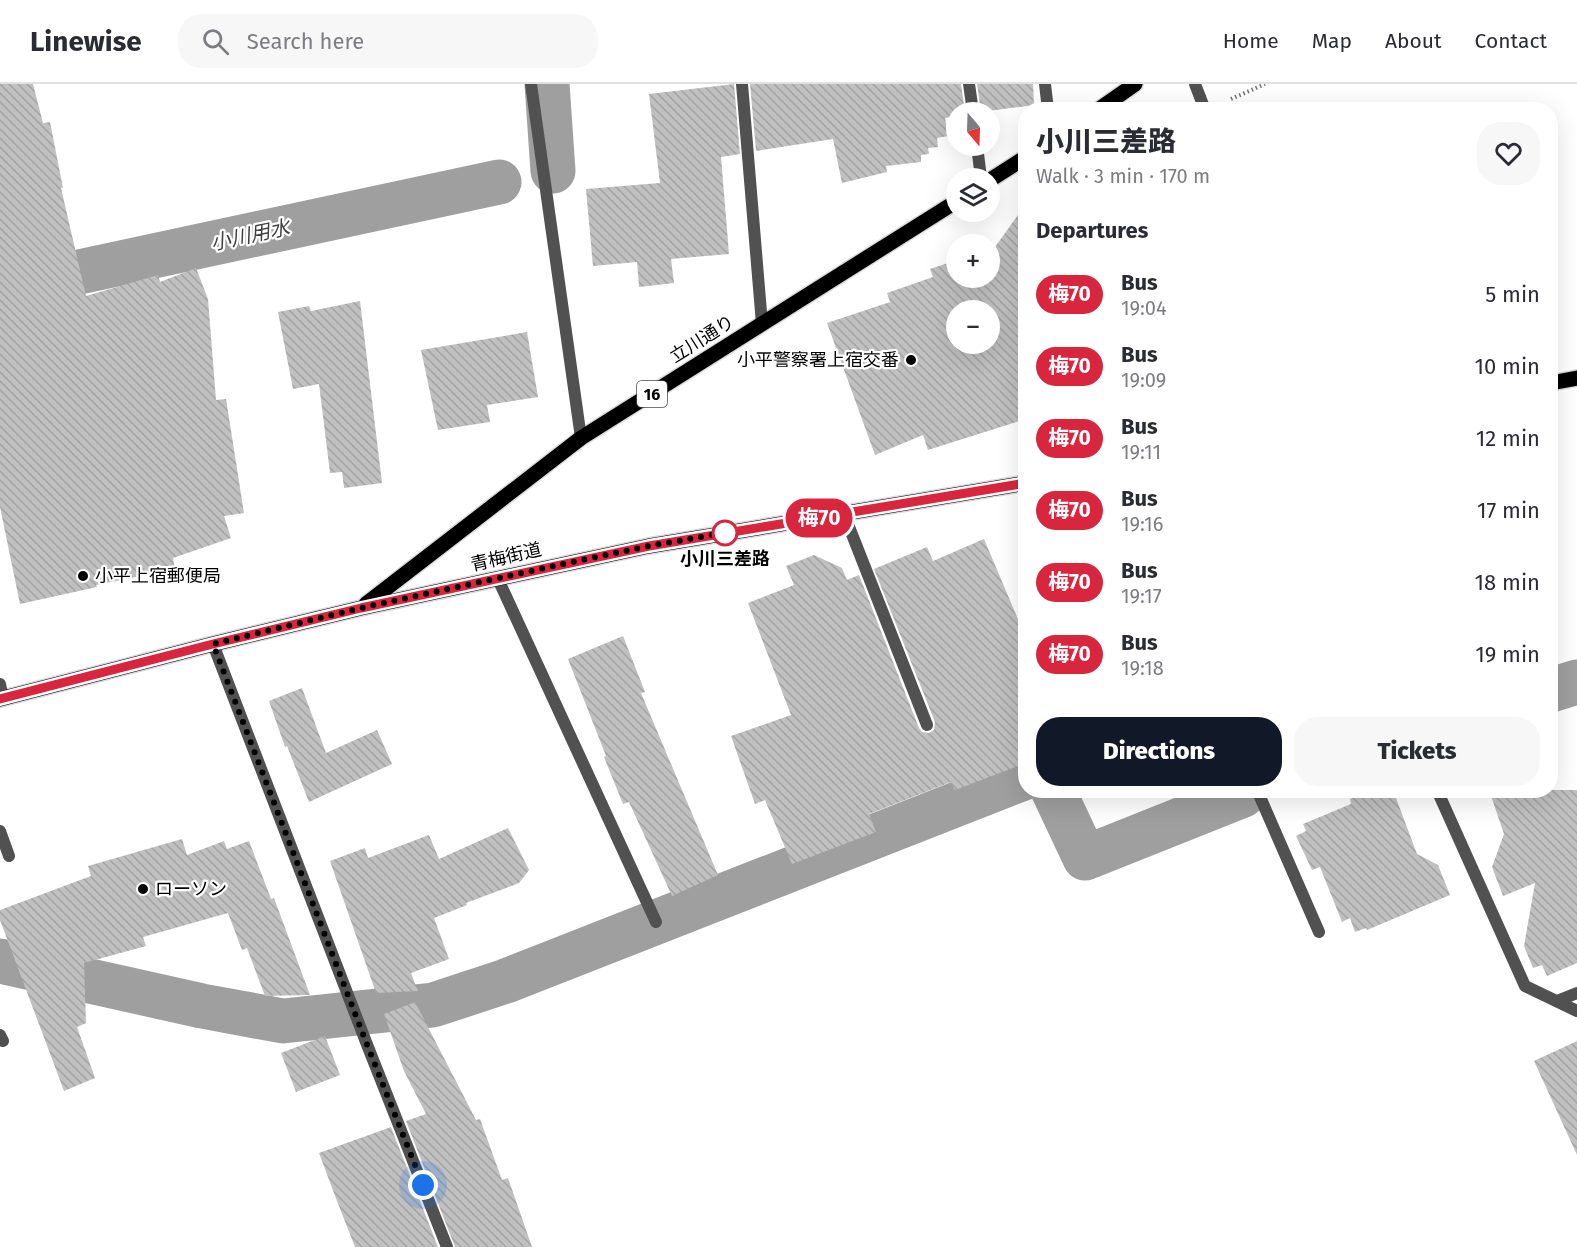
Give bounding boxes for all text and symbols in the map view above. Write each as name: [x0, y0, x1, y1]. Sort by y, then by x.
search box: [178, 14, 598, 68]
text: Linewise: [30, 25, 142, 58]
icon: search: [199, 25, 232, 58]
text: Search here: [247, 28, 364, 55]
text: Home: [1223, 28, 1279, 54]
text: Map: [1312, 28, 1352, 54]
text: About: [1385, 28, 1442, 54]
text: Contact: [1475, 28, 1547, 54]
north arrow: [946, 102, 1000, 156]
map controls: [946, 102, 1000, 354]
button: heart: [1477, 122, 1540, 185]
text: 小川三差路: [1036, 125, 1176, 158]
text: Walk · 3 min · 170 m: [1036, 164, 1210, 188]
button: layers: [946, 168, 1000, 222]
water label: 小川用水: [208, 215, 294, 255]
text: Departures: [1036, 217, 1148, 244]
button: +: [946, 234, 1000, 288]
text: Bus: [1121, 269, 1158, 296]
text: 梅70: [1048, 281, 1091, 307]
text: 5 min: [1485, 281, 1540, 308]
text: 19:04: [1121, 296, 1167, 320]
button: −: [946, 300, 1000, 354]
street label: 立川通り: [666, 311, 738, 367]
text: Bus: [1121, 341, 1158, 368]
place label: 小平警察署上宿交番: [737, 349, 899, 371]
marker: 小平警察署上宿交番: [904, 353, 918, 367]
text: 梅70: [1048, 353, 1091, 379]
text: 10 min: [1474, 353, 1540, 380]
text: 19:09: [1121, 368, 1166, 392]
road number: 16: [637, 381, 667, 407]
text: Bus: [1121, 413, 1158, 440]
text: 梅70: [1048, 425, 1091, 451]
text: 12 min: [1476, 425, 1540, 452]
text: 19:11: [1121, 440, 1161, 464]
text: Bus: [1121, 485, 1158, 512]
text: 梅70: [1048, 497, 1091, 523]
text: 17 min: [1477, 497, 1540, 524]
line badge: 梅70: [784, 498, 854, 538]
text: 梅70: [798, 505, 840, 531]
text: 19:16: [1121, 512, 1163, 536]
marker: 小川三差路: [712, 520, 738, 546]
street label: 青梅街道: [468, 538, 544, 576]
place label: 小川三差路: [680, 548, 770, 570]
text: Bus: [1121, 557, 1158, 584]
place label: 小平上宿郵便局: [95, 565, 221, 587]
marker: 小平上宿郵便局: [76, 569, 90, 583]
text: 梅70: [1048, 569, 1091, 595]
text: 18 min: [1475, 569, 1540, 596]
text: 19:17: [1121, 584, 1162, 608]
text: Bus: [1121, 629, 1158, 656]
text: 梅70: [1048, 641, 1091, 667]
text: 19 min: [1475, 641, 1540, 668]
text: 19:18: [1121, 656, 1164, 680]
button: Directions: [1036, 717, 1282, 786]
button: Tickets: [1294, 717, 1540, 786]
place label: ローソン: [155, 878, 227, 900]
marker: ローソン: [136, 882, 150, 896]
your location: [408, 1170, 438, 1200]

